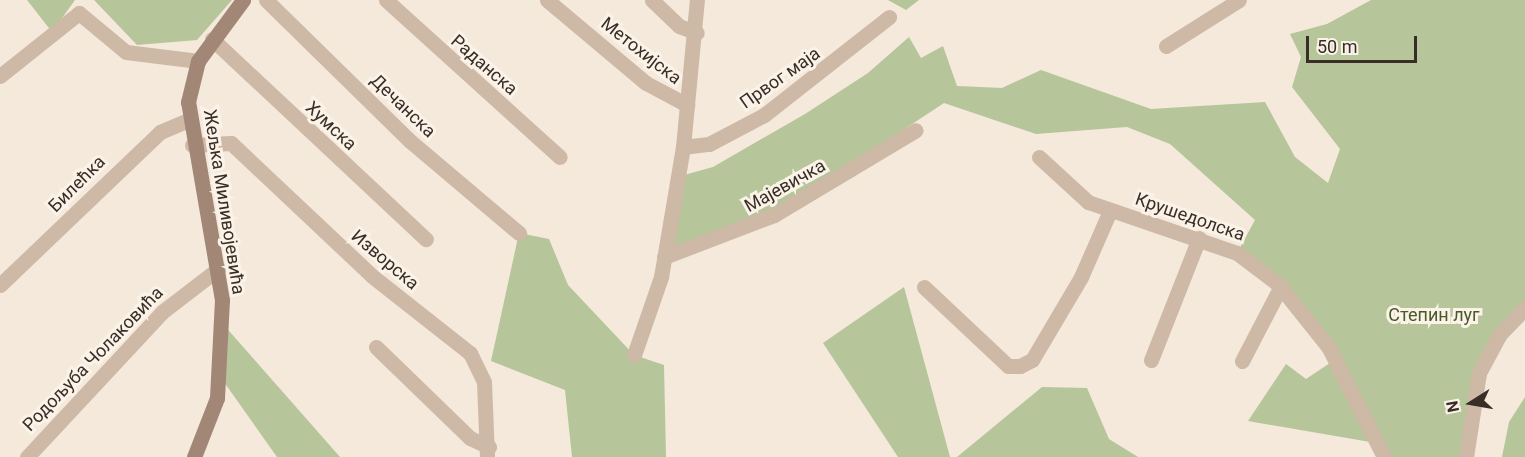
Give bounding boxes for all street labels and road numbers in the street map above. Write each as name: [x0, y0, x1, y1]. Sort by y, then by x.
street label: Метохијска: [596, 13, 686, 89]
street label: Раданска: [446, 30, 522, 100]
street label: Првог маја: [736, 43, 824, 113]
street label: Дечанска: [366, 70, 440, 142]
street label: Хумска: [301, 97, 361, 155]
street label: Жељка Миливојевића: [199, 108, 249, 296]
street label: Билећка: [44, 151, 110, 217]
street label: Мајевичка: [741, 155, 829, 217]
street label: Крушедолска: [1132, 188, 1248, 246]
street label: Изворска: [347, 226, 423, 294]
street label: Родољуба Чолаковића: [18, 282, 168, 436]

